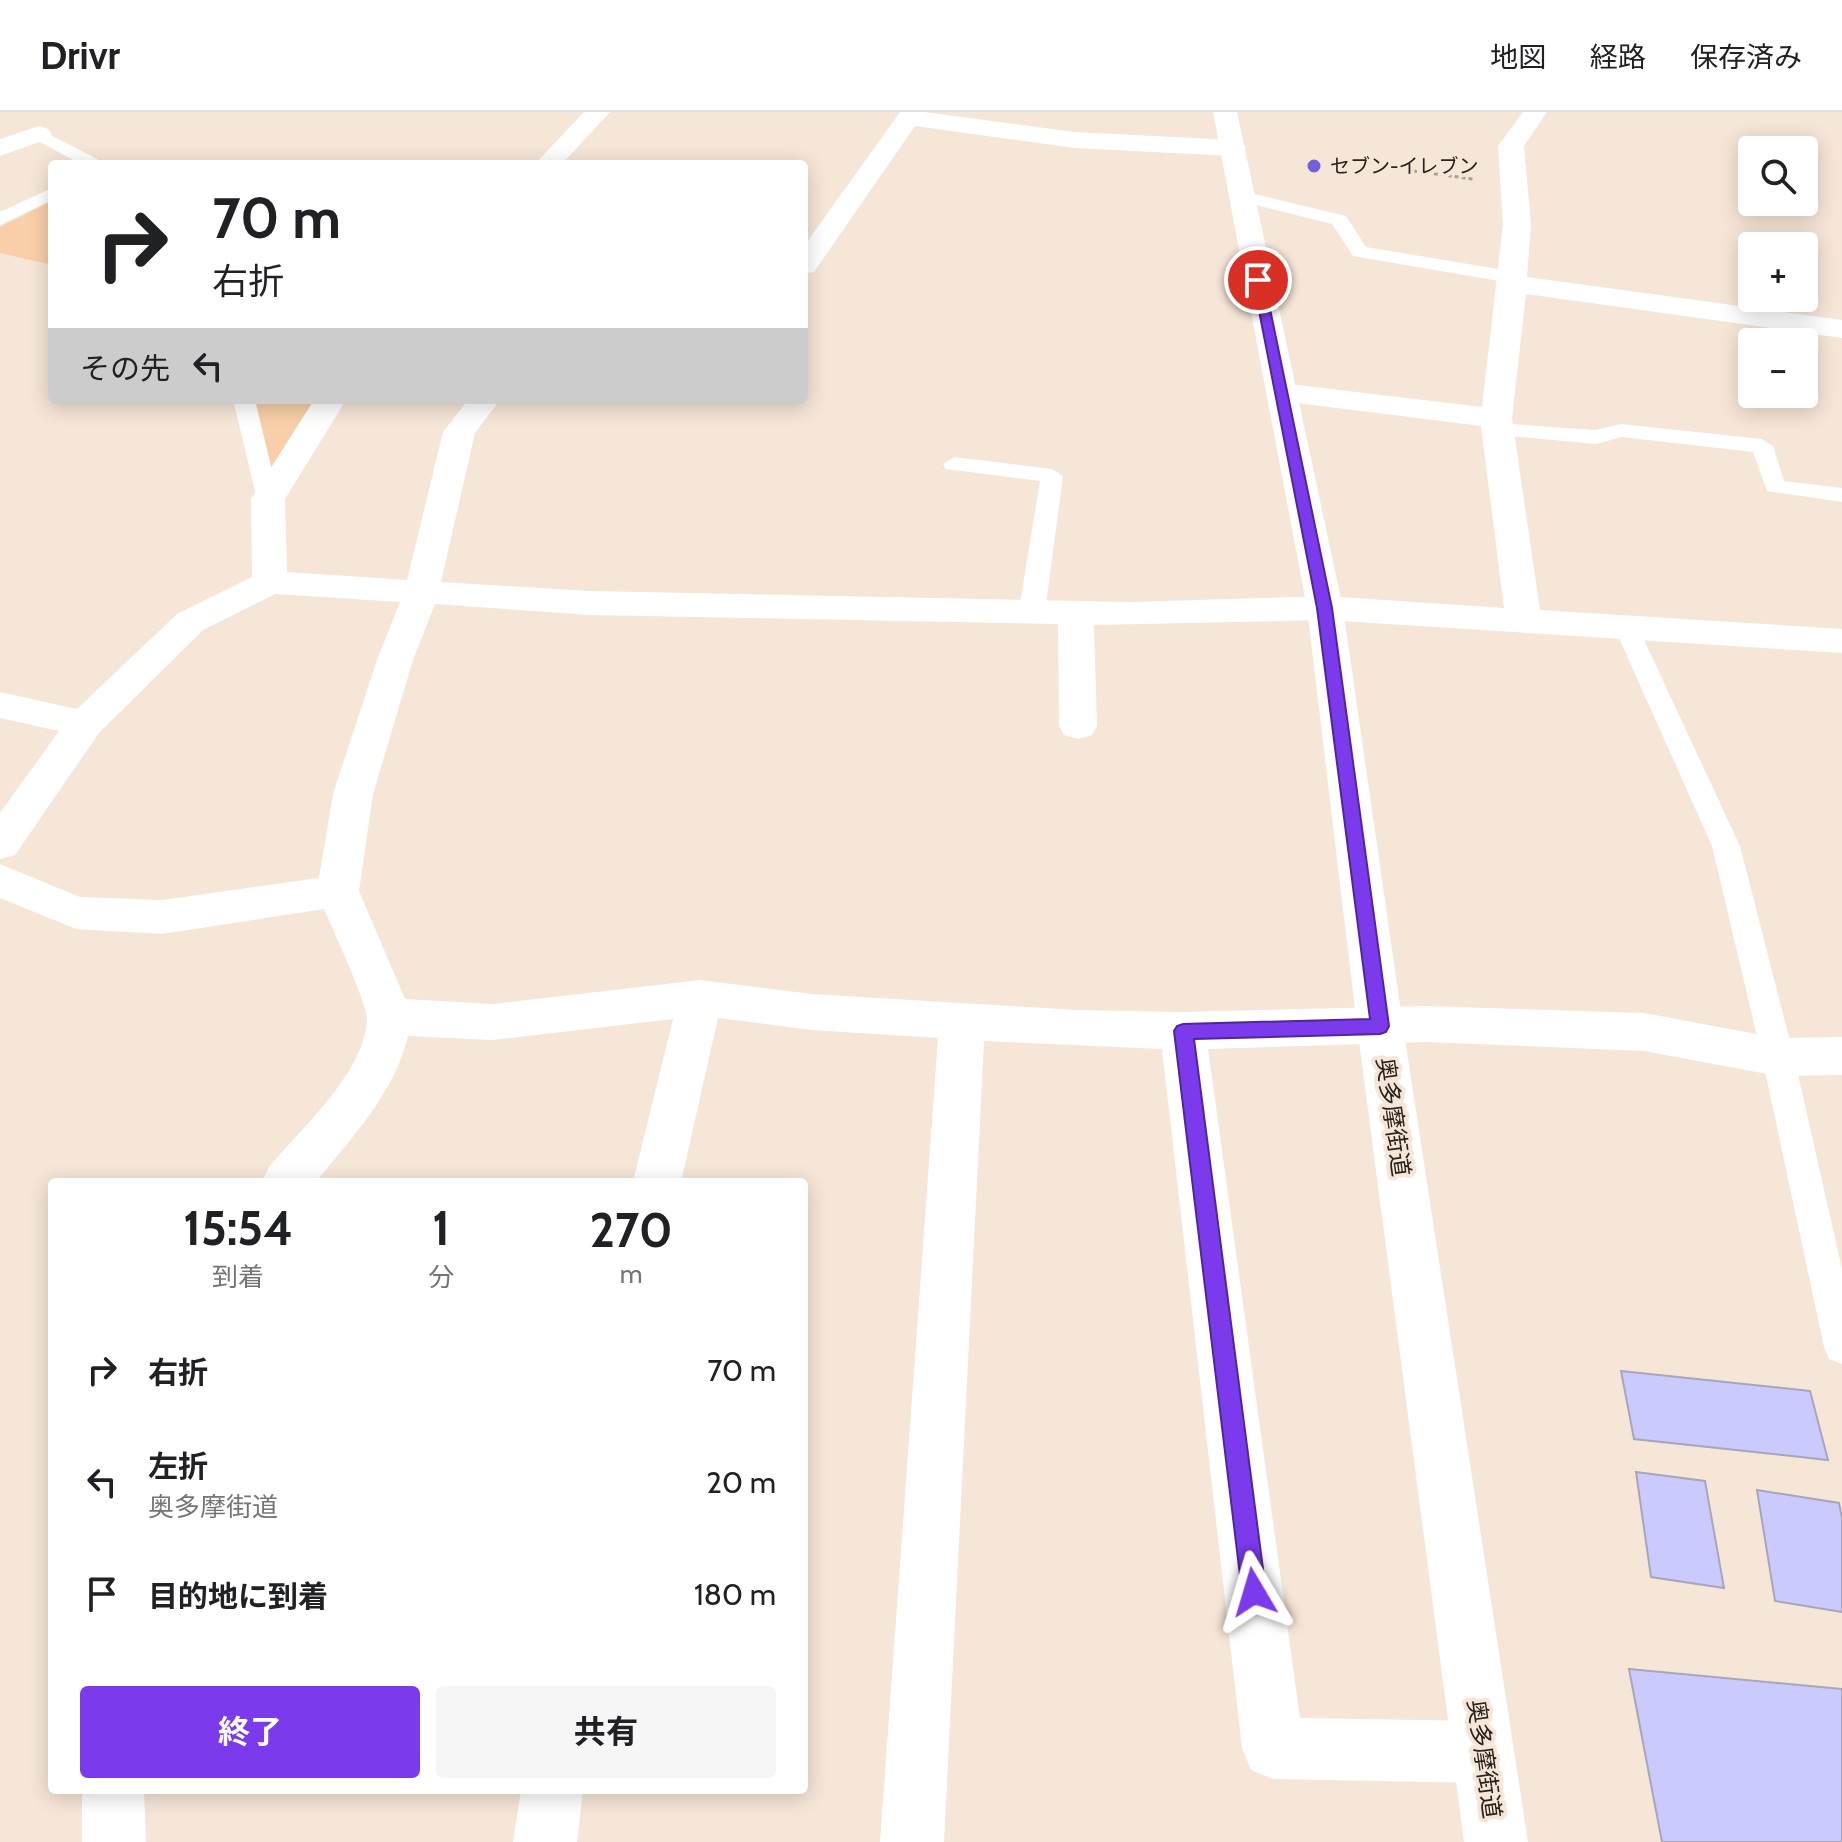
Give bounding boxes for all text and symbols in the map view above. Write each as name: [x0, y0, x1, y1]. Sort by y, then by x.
text: Drivr: [40, 32, 120, 79]
text: 地図: [1490, 40, 1546, 74]
text: 経路: [1590, 40, 1646, 74]
text: 保存済み: [1690, 40, 1802, 74]
map controls: [1738, 136, 1818, 408]
button: search: [1738, 136, 1818, 216]
place label: セブン-イレブン: [1330, 154, 1478, 178]
marker: セブン-イレブン: [1305, 157, 1323, 175]
text: 70 m: [212, 184, 341, 252]
icon: right: [80, 192, 184, 296]
button: +: [1738, 232, 1818, 312]
pin: [1224, 246, 1292, 314]
icon: arrive: [1236, 258, 1280, 302]
text: 右折: [212, 259, 284, 303]
button: −: [1738, 328, 1818, 408]
icon: left: [186, 344, 230, 388]
text: その先: [80, 350, 170, 387]
street label: 奥多摩街道: [1371, 1055, 1416, 1178]
text: 15:54: [183, 1199, 293, 1257]
text: 1: [432, 1199, 450, 1257]
text: 270: [589, 1201, 673, 1259]
text: m: [620, 1258, 642, 1290]
text: 到着: [212, 1261, 264, 1293]
text: 分: [428, 1261, 454, 1293]
icon: right: [80, 1348, 124, 1392]
text: 70 m: [707, 1352, 776, 1389]
text: 右折: [148, 1354, 208, 1391]
text: 左折: [148, 1448, 208, 1485]
icon: left: [80, 1460, 124, 1504]
text: 20 m: [706, 1464, 776, 1501]
text: 奥多摩街道: [148, 1491, 278, 1523]
position arrow: [1212, 1550, 1296, 1634]
icon: arrive: [80, 1572, 124, 1616]
text: 180 m: [694, 1576, 776, 1613]
text: 目的地に到着: [148, 1578, 328, 1615]
button: 終了: [80, 1686, 420, 1778]
button: 共有: [436, 1686, 776, 1778]
street label: 奥多摩街道: [1462, 1697, 1507, 1820]

